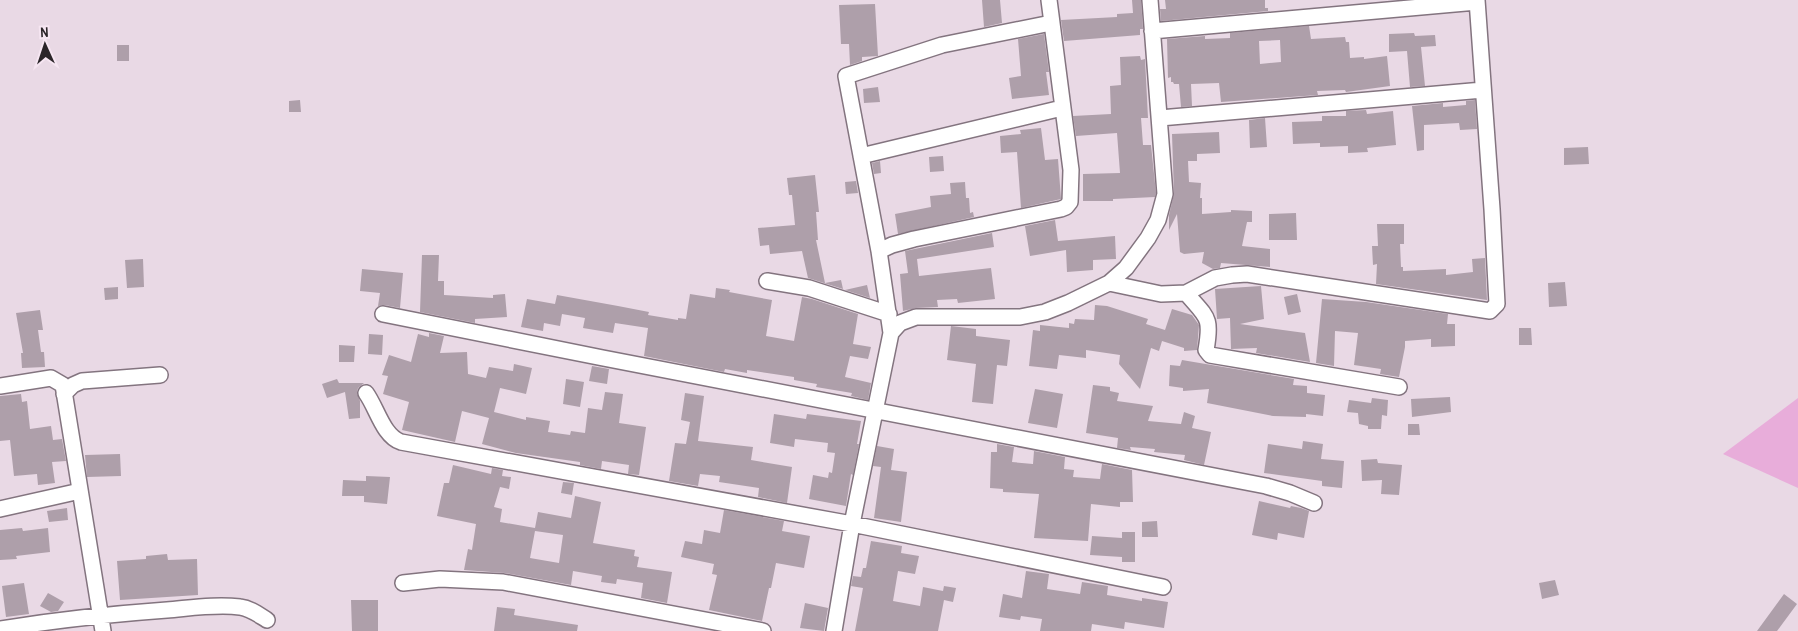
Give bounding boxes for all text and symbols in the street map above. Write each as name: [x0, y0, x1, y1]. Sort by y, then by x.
north arrow: [20, 20, 70, 70]
text: N: [40, 23, 49, 41]

